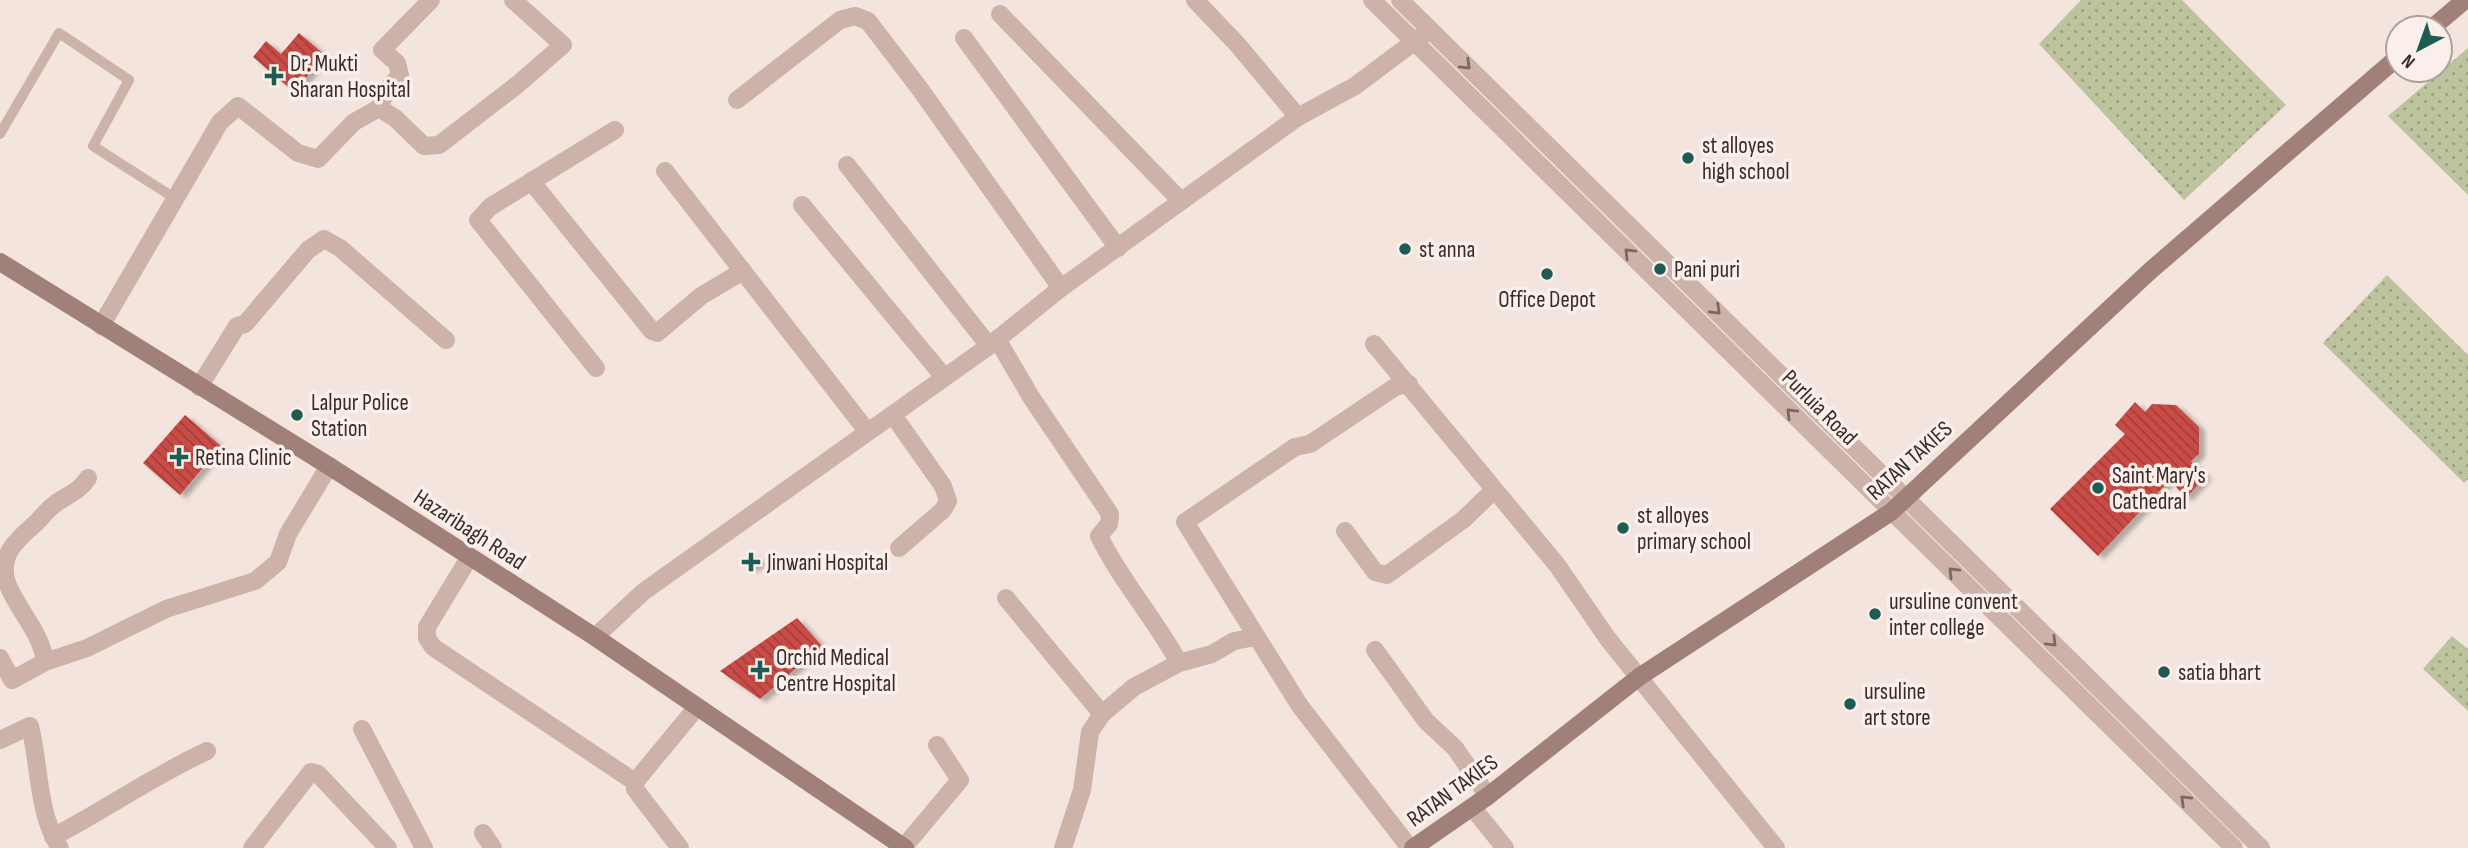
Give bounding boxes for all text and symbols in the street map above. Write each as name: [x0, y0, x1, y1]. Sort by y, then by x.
north arrow: [2384, 14, 2454, 84]
text: N: [2397, 49, 2420, 73]
place label: Dr. Mukti Sharan Hospital: [290, 50, 410, 104]
one-way arrow: [1458, 56, 1471, 69]
marker: Dr. Mukti Sharan Hospital: [264, 66, 284, 86]
place label: st alloyes high school: [1702, 132, 1789, 186]
marker: st alloyes high school: [1680, 150, 1696, 166]
place label: st anna: [1419, 236, 1475, 264]
marker: st anna: [1397, 241, 1413, 257]
one-way arrow: [1624, 248, 1637, 261]
place label: Pani puri: [1674, 256, 1740, 284]
marker: Pani puri: [1652, 261, 1668, 277]
marker: Office Depot: [1539, 266, 1555, 282]
place label: Office Depot: [1498, 286, 1596, 314]
one-way arrow: [1708, 301, 1721, 314]
street label: Purluia Road: [1776, 364, 1863, 451]
place label: Lalpur Police Station: [311, 389, 409, 443]
marker: Lalpur Police Station: [289, 407, 305, 423]
one-way arrow: [1786, 408, 1799, 421]
street label: RATAN TAKIES: [1861, 415, 1958, 506]
place label: Retina Clinic: [195, 444, 292, 472]
marker: Retina Clinic: [169, 447, 189, 467]
place label: Saint Mary's Cathedral: [2112, 462, 2206, 516]
marker: Saint Mary's Cathedral: [2090, 480, 2106, 496]
street label: Hazaribagh Road: [408, 483, 531, 576]
place label: st alloyes primary school: [1637, 502, 1751, 556]
marker: st alloyes primary school: [1615, 520, 1631, 536]
place label: Jinwani Hospital: [766, 549, 888, 577]
marker: Jinwani Hospital: [741, 552, 761, 572]
one-way arrow: [1948, 568, 1961, 581]
place label: ursuline convent inter college: [1889, 588, 2018, 642]
marker: ursuline convent inter college: [1867, 606, 1883, 622]
one-way arrow: [2044, 634, 2056, 646]
place label: Orchid Medical Centre Hospital: [776, 644, 896, 698]
place label: satia bhart: [2178, 659, 2261, 687]
marker: Orchid Medical Centre Hospital: [750, 660, 770, 680]
marker: satia bhart: [2156, 664, 2172, 680]
place label: ursuline art store: [1864, 678, 1931, 732]
marker: ursuline art store: [1842, 696, 1858, 712]
street label: RATAN TAKIES: [1402, 748, 1503, 833]
one-way arrow: [2180, 796, 2193, 809]

